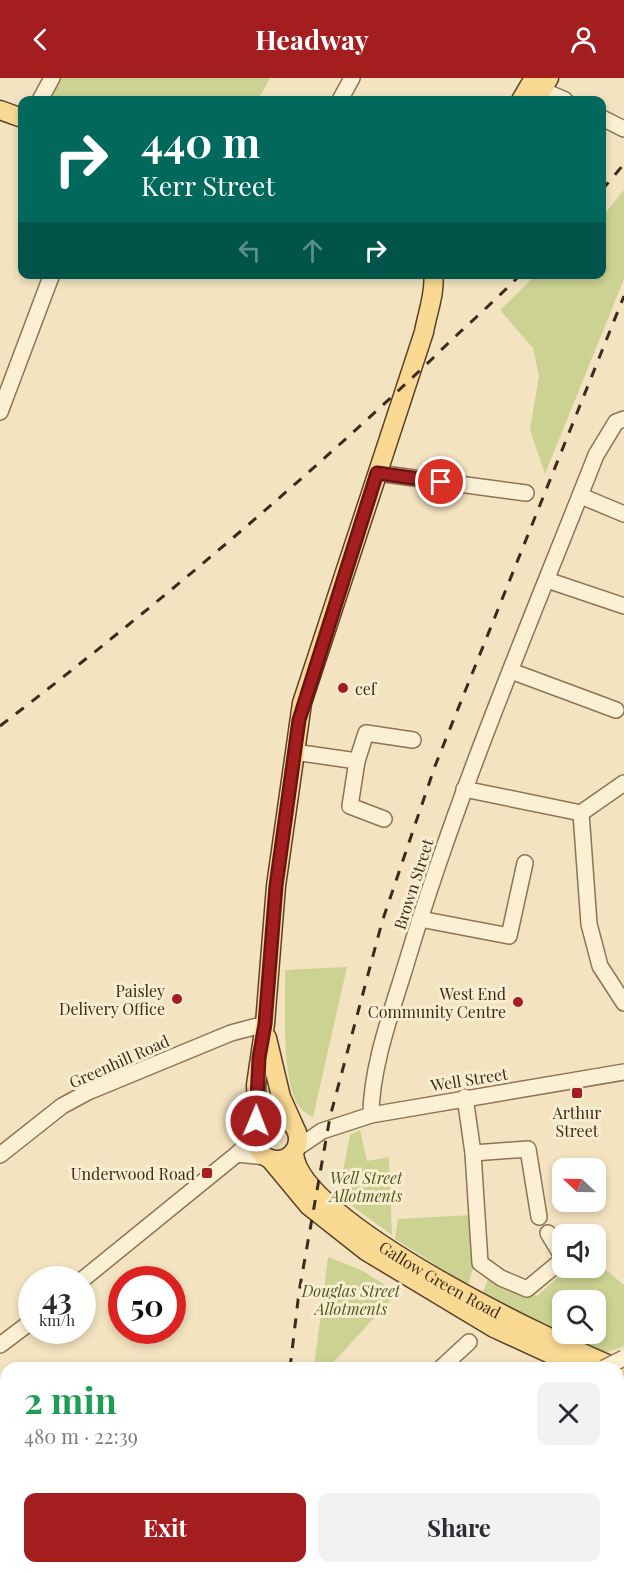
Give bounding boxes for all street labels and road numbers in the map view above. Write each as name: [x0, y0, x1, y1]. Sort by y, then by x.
street label: Brown Street: [388, 836, 438, 932]
street label: Greenhill Road: [66, 1030, 172, 1092]
street label: Well Street: [428, 1063, 509, 1096]
street label: Gallow Green Road: [376, 1235, 505, 1322]

